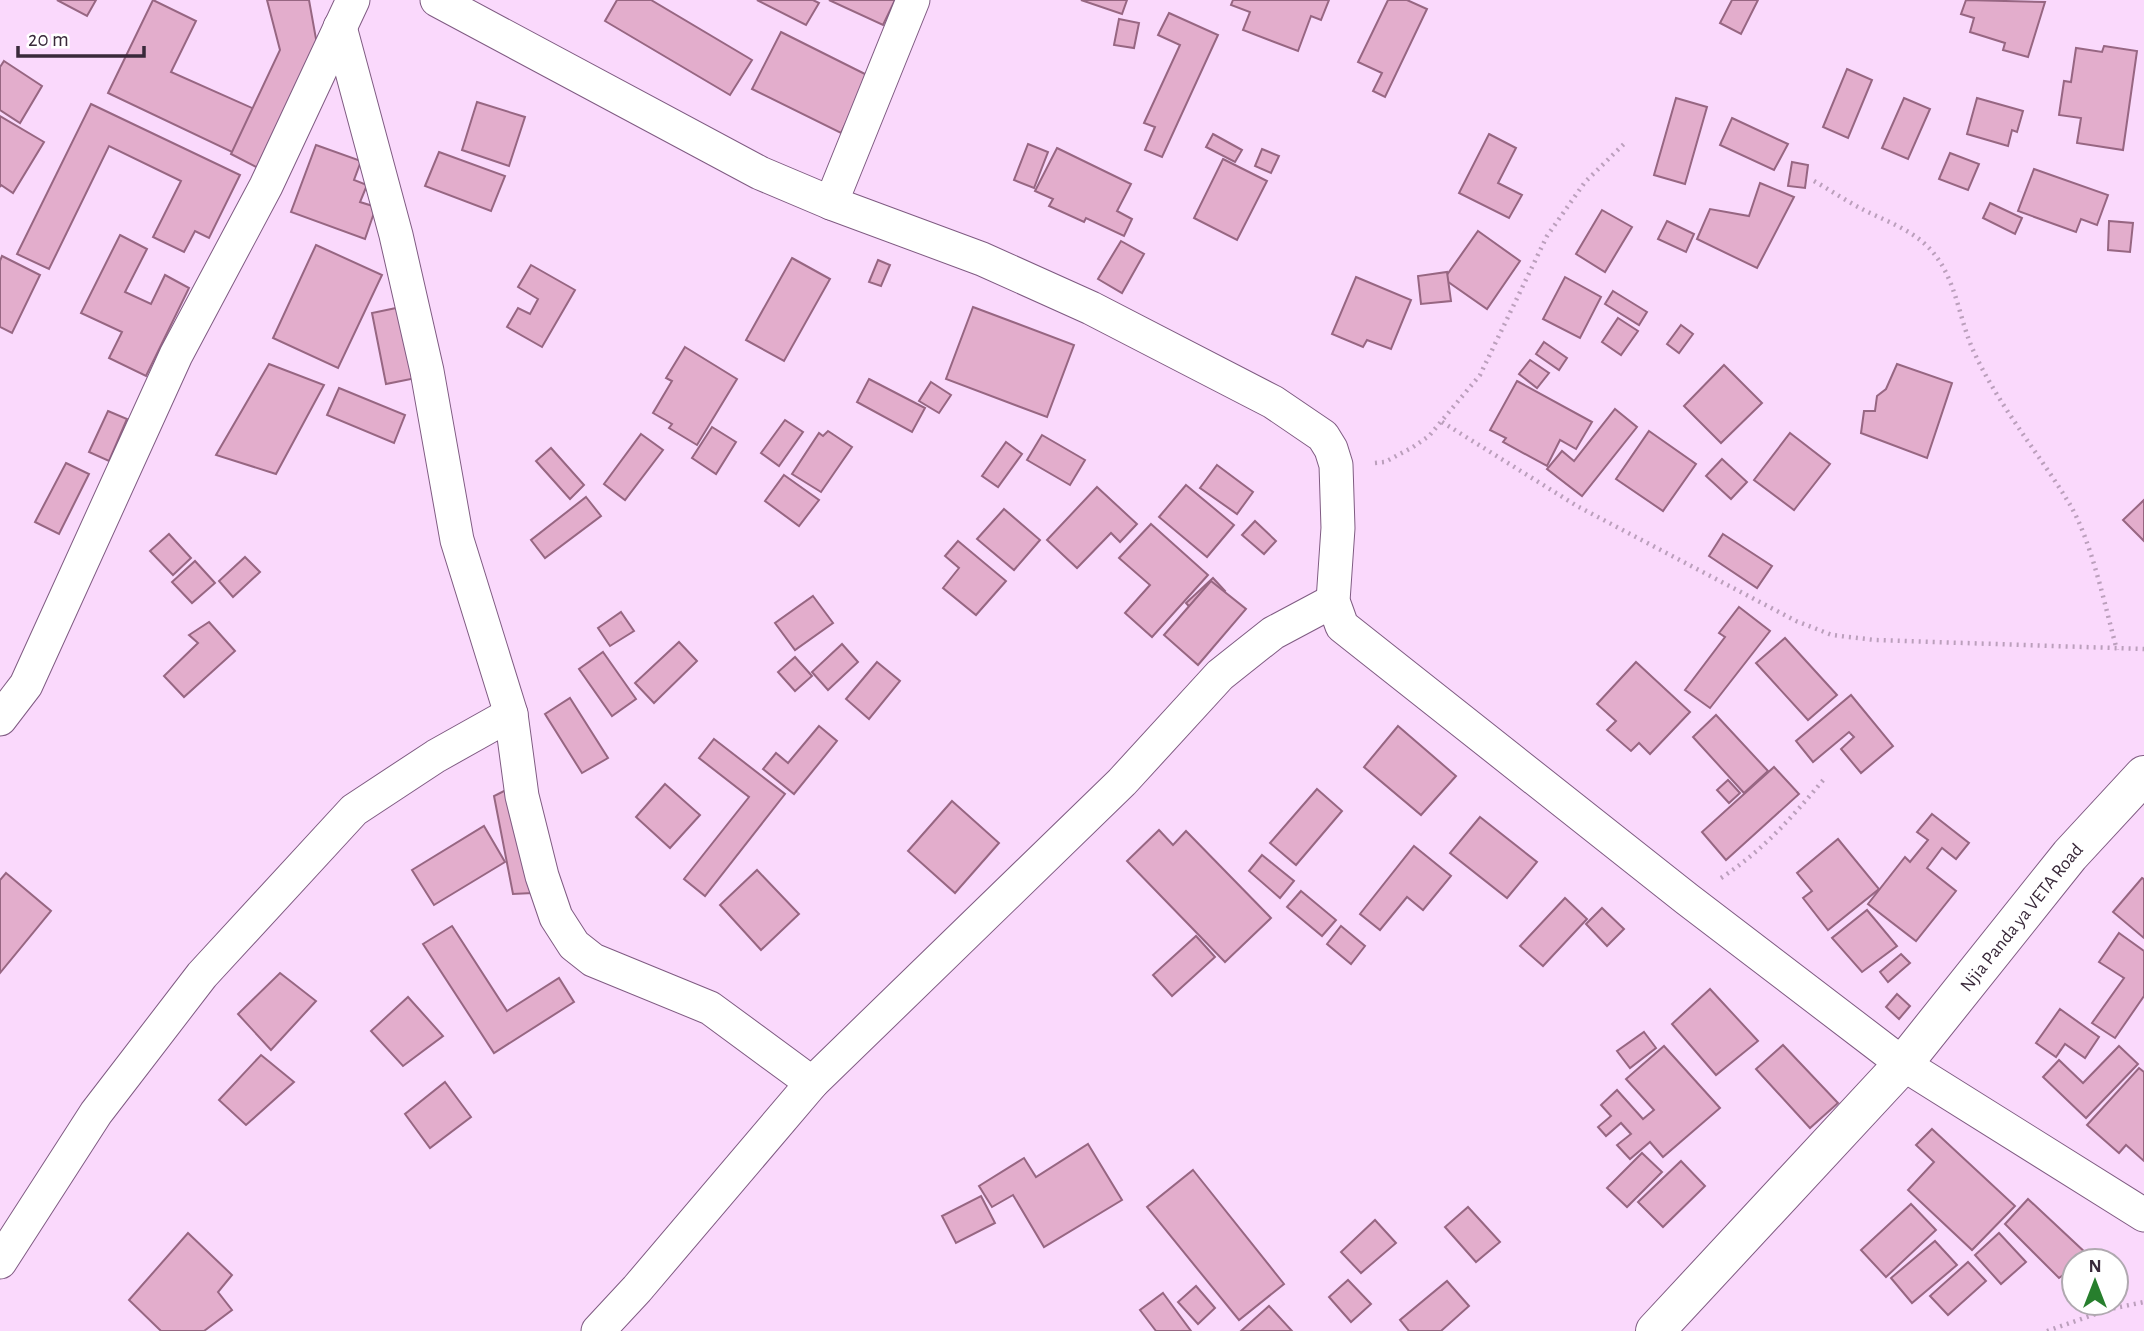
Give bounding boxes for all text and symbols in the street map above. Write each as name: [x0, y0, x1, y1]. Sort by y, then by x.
scale bar: [18, 14, 144, 58]
text: 20 m: [28, 29, 69, 50]
street label: Njia Panda ya VETA Road: [1957, 840, 2087, 995]
north arrow: [2060, 1247, 2130, 1317]
text: N: [2088, 1257, 2102, 1276]

